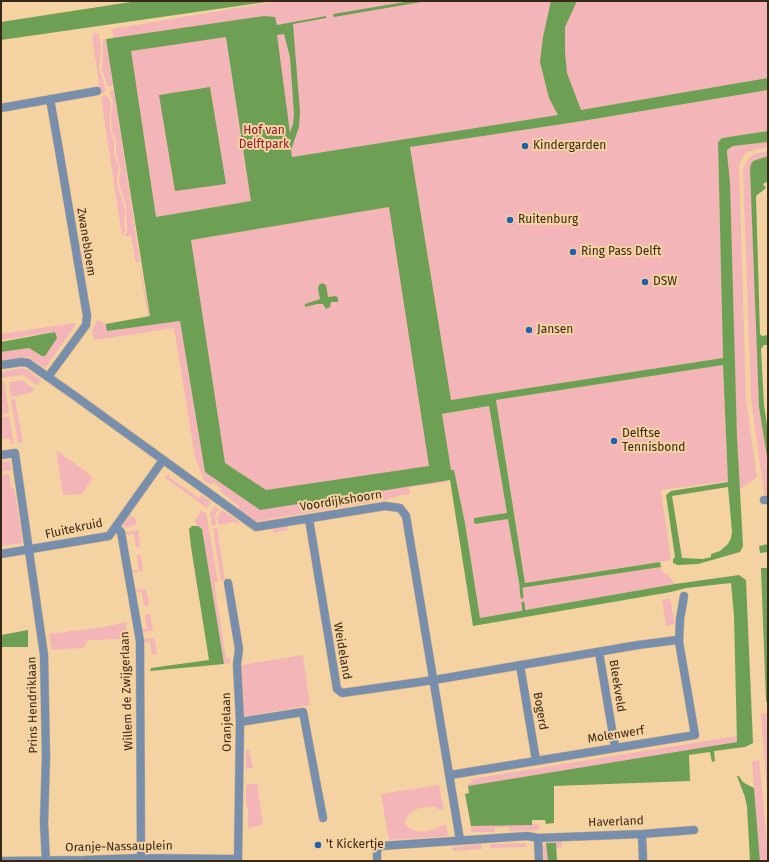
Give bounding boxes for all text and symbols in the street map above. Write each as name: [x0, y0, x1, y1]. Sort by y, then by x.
park label: Hof van Delftpark: [239, 124, 289, 152]
place label: Kindergarden: [533, 139, 606, 153]
marker: Kindergarden: [520, 141, 530, 151]
street label: Zwanebloem: [73, 207, 99, 277]
place label: Ruitenburg: [518, 213, 578, 227]
marker: Ruitenburg: [505, 215, 515, 225]
place label: Ring Pass Delft: [581, 245, 661, 259]
marker: Ring Pass Delft: [568, 247, 578, 257]
place label: DSW: [653, 275, 677, 289]
marker: DSW: [640, 277, 650, 287]
place label: Jansen: [537, 323, 573, 337]
marker: Jansen: [524, 325, 534, 335]
place label: Delftse Tennisbond: [622, 427, 685, 455]
marker: Delftse Tennisbond: [609, 436, 619, 446]
street label: Voordijkshoorn: [299, 487, 383, 515]
street label: Fluitekruid: [44, 516, 104, 542]
street label: Weideland: [330, 621, 354, 681]
street label: Willem de Zwijgerlaan: [118, 631, 136, 751]
street label: Prins Hendriklaan: [25, 656, 41, 754]
street label: Bleekveld: [606, 659, 628, 713]
street label: Bogerd: [530, 691, 550, 731]
street label: Oranjelaan: [219, 692, 235, 752]
street label: Molenwerf: [587, 723, 645, 747]
street label: Haverland: [588, 814, 644, 830]
place label: 't Kickertje: [326, 838, 384, 852]
street label: Oranje-Nassauplein: [65, 839, 173, 855]
marker: 't Kickertje: [313, 840, 323, 850]

